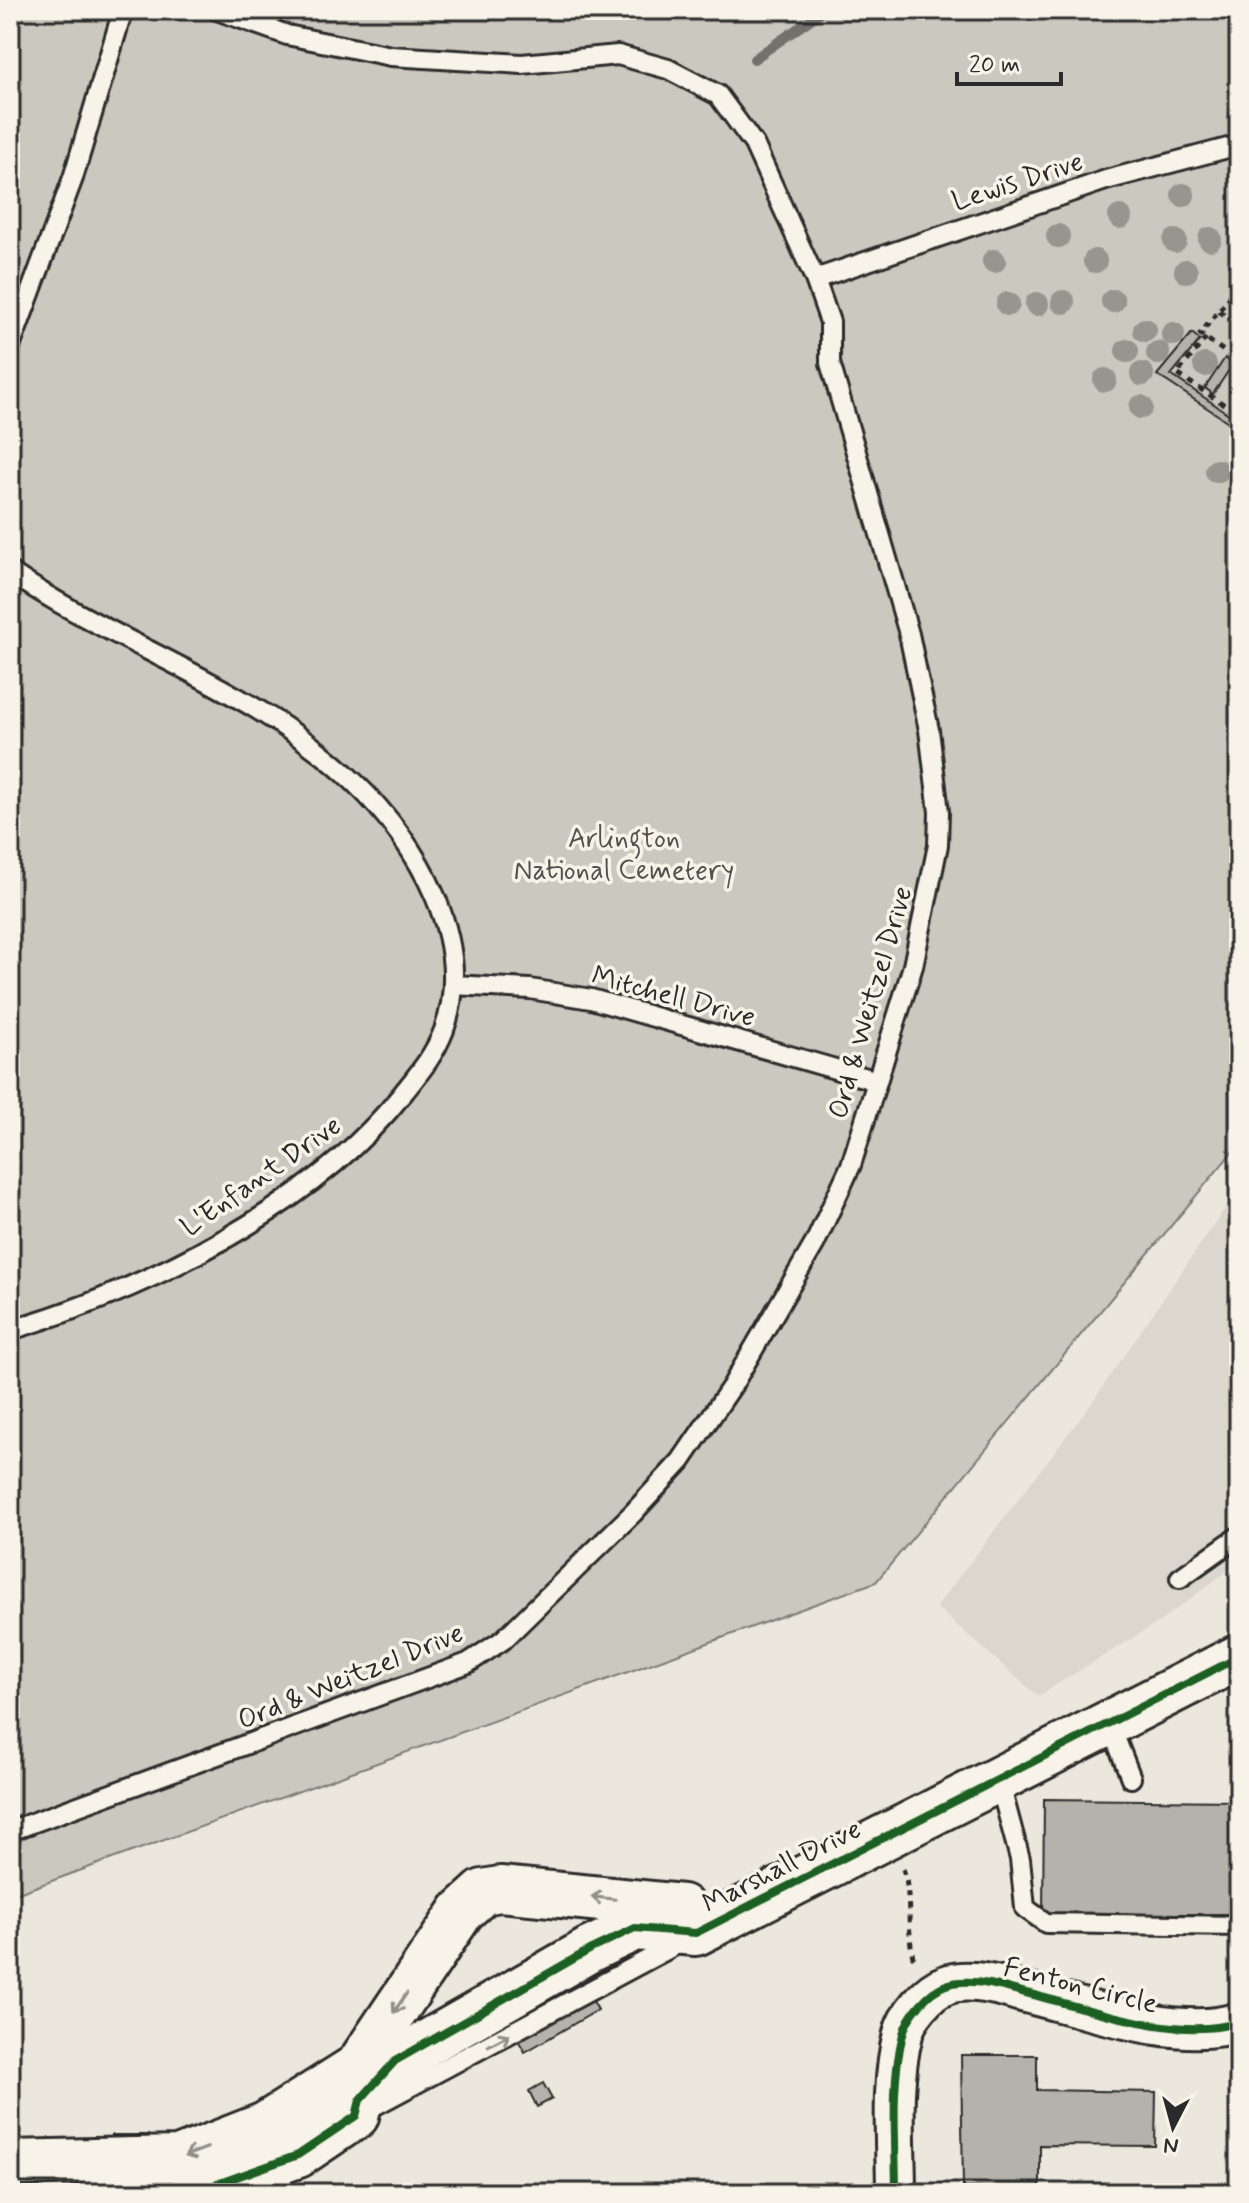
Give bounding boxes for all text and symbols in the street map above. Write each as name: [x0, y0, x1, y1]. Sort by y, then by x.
scale bar: [957, 36, 1061, 86]
text: 20 m: [969, 50, 1020, 81]
street label: Lewis Drive: [947, 144, 1088, 221]
park label: Arlington National Cemetery: [514, 821, 734, 890]
street label: Ord & Weitzel Drive: [821, 882, 922, 1123]
street label: Mitchell Drive: [587, 958, 759, 1037]
street label: L'Enfant Drive: [174, 1108, 349, 1246]
street label: Ord & Weitzel Drive: [233, 1615, 469, 1739]
street label: Marshall Drive: [696, 1811, 868, 1923]
one-way arrow: [590, 1891, 616, 1906]
street label: Fenton Circle: [1000, 1949, 1161, 2023]
one-way arrow: [392, 1991, 408, 2014]
one-way arrow: [487, 2032, 510, 2048]
north arrow: [1133, 2087, 1213, 2167]
text: N: [1162, 2130, 1180, 2160]
one-way arrow: [184, 2146, 209, 2160]

